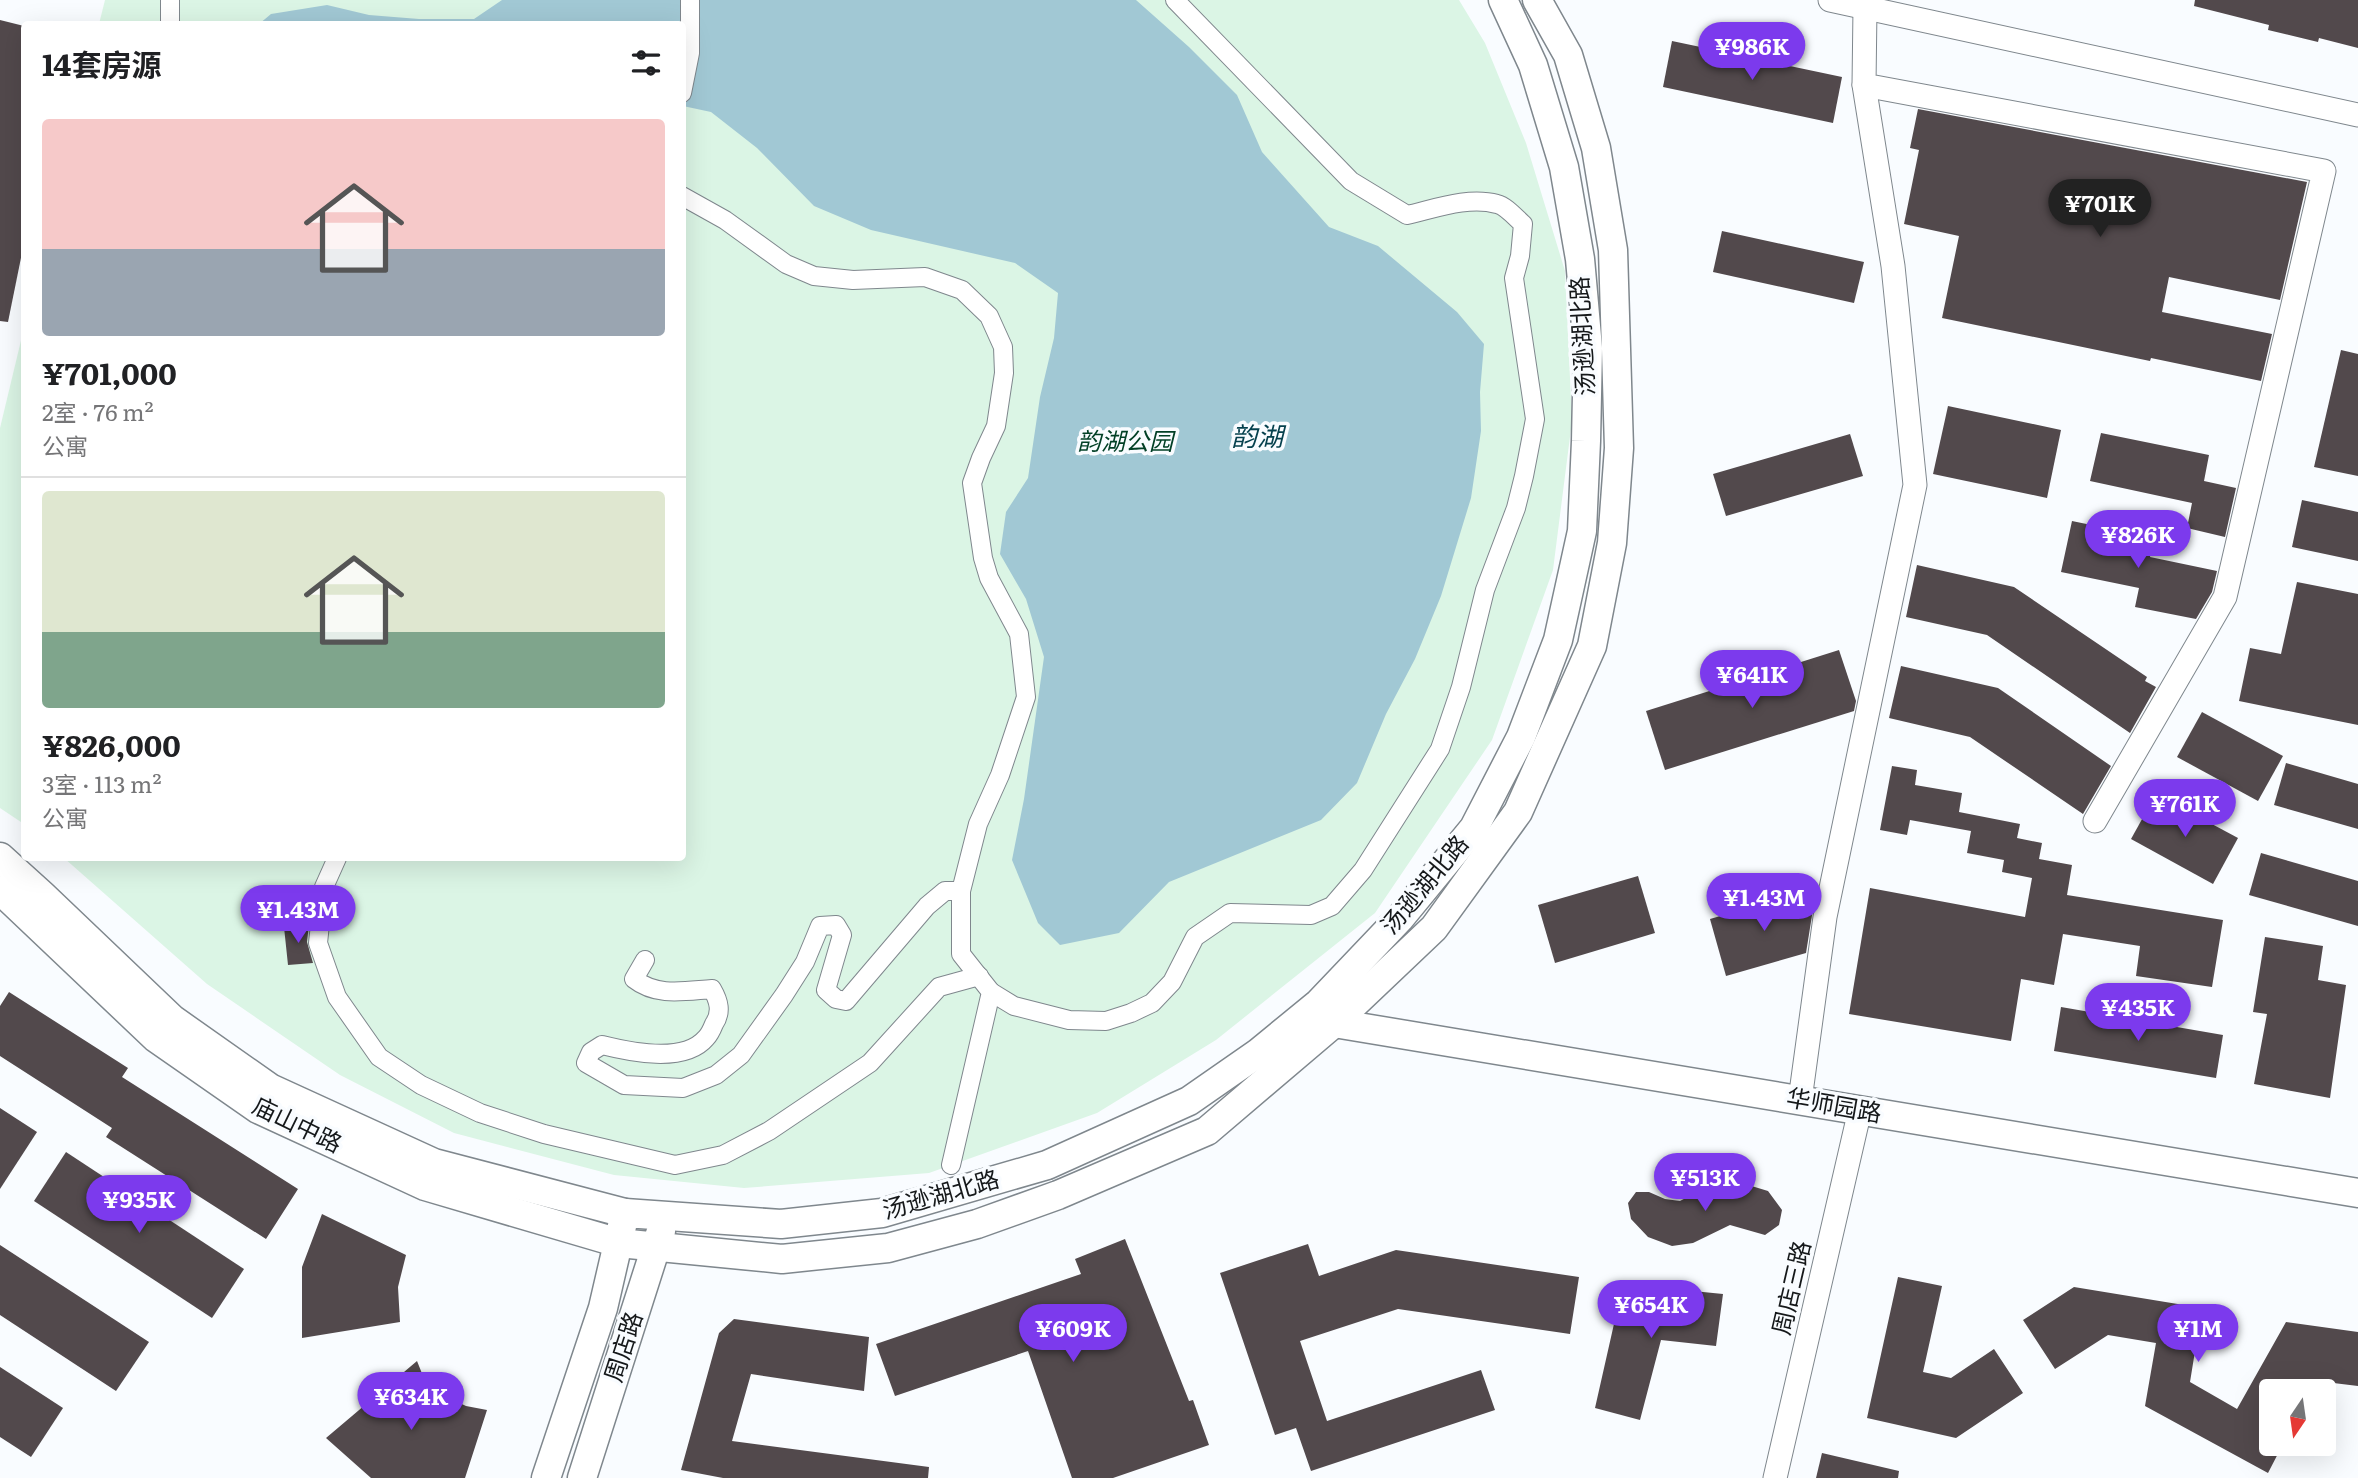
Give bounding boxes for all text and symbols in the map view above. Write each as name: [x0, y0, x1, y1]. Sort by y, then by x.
pin: ¥986K: [1703, 22, 1801, 82]
text: ¥986K: [1714, 28, 1790, 62]
text: 14套房源: [42, 41, 161, 85]
icon: filters: [627, 44, 665, 82]
icon: home: [291, 165, 417, 291]
pin: ¥701K: [2051, 180, 2149, 239]
text: ¥701K: [2064, 185, 2136, 219]
street label: 汤逊湖北路: [1560, 275, 1601, 397]
text: ¥701,000: [42, 350, 177, 394]
text: 2室 · 76 m²: [42, 394, 154, 428]
water label: 韵湖: [1231, 415, 1287, 454]
park label: 韵湖公园: [1077, 422, 1176, 457]
text: 公寓: [42, 428, 88, 462]
pin: ¥826K: [2089, 510, 2187, 570]
text: ¥826K: [2101, 516, 2175, 550]
icon: home: [291, 537, 417, 663]
pin: ¥641K: [1703, 650, 1801, 710]
text: ¥641K: [1716, 656, 1788, 690]
text: ¥826,000: [42, 722, 181, 766]
text: 3室 · 113 m²: [42, 766, 162, 800]
pin: ¥761K: [2136, 780, 2234, 839]
text: ¥761K: [2150, 785, 2220, 819]
text: 公寓: [42, 800, 88, 834]
street label: 汤逊湖北路: [1371, 826, 1475, 941]
pin: ¥1.43M: [1707, 874, 1821, 933]
text: ¥1.43M: [1723, 879, 1805, 913]
pin: ¥1.43M: [241, 886, 355, 945]
text: ¥1.43M: [257, 891, 339, 925]
pin: ¥435K: [2089, 984, 2187, 1043]
text: ¥435K: [2101, 989, 2175, 1023]
street label: 华师园路: [1784, 1078, 1885, 1129]
street label: 庙山中路: [247, 1086, 349, 1160]
pin: ¥513K: [1656, 1154, 1754, 1213]
street label: 汤逊湖北路: [878, 1159, 1003, 1226]
text: ¥513K: [1670, 1159, 1740, 1193]
pin: ¥935K: [90, 1176, 188, 1235]
text: ¥935K: [102, 1181, 176, 1215]
street label: 周店三路: [1762, 1237, 1817, 1338]
pin: ¥654K: [1602, 1280, 1700, 1340]
text: ¥654K: [1614, 1286, 1688, 1320]
pin: ¥609K: [1024, 1304, 1122, 1364]
pin: ¥1M: [2164, 1304, 2232, 1364]
street label: 周店路: [594, 1307, 649, 1386]
text: ¥609K: [1035, 1310, 1111, 1344]
text: ¥1M: [2173, 1310, 2223, 1344]
pin: ¥634K: [362, 1372, 460, 1432]
text: ¥634K: [373, 1378, 449, 1412]
north arrow: [2259, 1379, 2336, 1456]
map controls: [2259, 1379, 2336, 1456]

